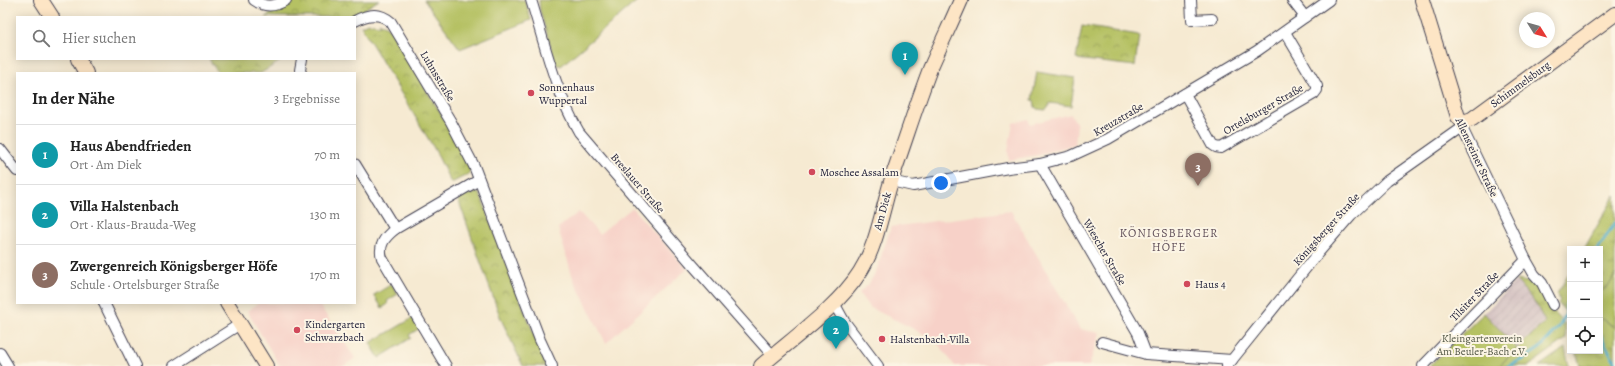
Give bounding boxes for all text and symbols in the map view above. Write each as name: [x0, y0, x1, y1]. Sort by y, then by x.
north arrow: [1519, 12, 1555, 48]
search box: [16, 16, 356, 60]
icon: search: [30, 27, 52, 49]
text: Hier suchen: [62, 28, 136, 48]
pin: 1: [892, 42, 918, 75]
street label: Luhnsstraße: [417, 48, 459, 104]
street label: Schimmelsburg: [1487, 57, 1554, 111]
place label: Sonnenhaus Wuppertal: [538, 80, 594, 108]
street label: Ortelsburger Straße: [1220, 80, 1306, 138]
text: In der Nähe: [32, 87, 115, 110]
marker: Sonnenhaus Wuppertal: [526, 88, 536, 98]
text: 3 Ergebnisse: [274, 90, 340, 107]
street label: Kreuzstraße: [1090, 99, 1146, 140]
street label: Allensteiner Straße: [1451, 114, 1502, 199]
text: Haus Abendfrieden: [70, 136, 192, 156]
text: 1: [43, 146, 47, 163]
text: 70 m: [314, 146, 340, 163]
street label: Breslauer Straße: [607, 150, 668, 217]
pin: 3: [1185, 153, 1211, 186]
text: Ort · Am Diek: [70, 156, 142, 173]
place label: Moschee Assalam: [820, 165, 899, 180]
marker: Moschee Assalam: [807, 167, 817, 177]
your location: [931, 173, 951, 193]
street label: Am Diek: [870, 190, 895, 233]
street label: Königsberger Straße: [1290, 190, 1363, 269]
text: Villa Halstenbach: [70, 196, 179, 216]
text: 2: [42, 206, 48, 223]
text: 130 m: [310, 206, 340, 223]
street label: Wiescher Straße: [1079, 215, 1130, 288]
text: Ort · Klaus-Brauda-Weg: [70, 216, 196, 233]
district label: KÖNIGSBERGER HÖFE: [1120, 225, 1218, 255]
map controls: [1567, 246, 1603, 354]
button: +: [1567, 246, 1603, 282]
text: Zwergenreich Königsberger Höfe: [70, 256, 278, 276]
text: 3: [42, 266, 48, 283]
text: 170 m: [310, 266, 340, 283]
street label: Tilsiter Straße: [1447, 268, 1502, 325]
text: Schule · Ortelsburger Straße: [70, 276, 219, 293]
place label: Haus 4: [1195, 277, 1226, 292]
marker: Haus 4: [1182, 279, 1192, 289]
button: −: [1567, 282, 1603, 318]
pin: 2: [823, 316, 849, 349]
place label: Kindergarten Schwarzbach: [305, 317, 365, 345]
button: locate: [1567, 318, 1603, 354]
marker: Kindergarten Schwarzbach: [292, 325, 302, 335]
park label: Kleingartenverein Am Beuler-Bach e.V.: [1436, 331, 1527, 359]
place label: Halstenbach-Villa: [890, 332, 970, 347]
marker: Halstenbach-Villa: [877, 334, 887, 344]

